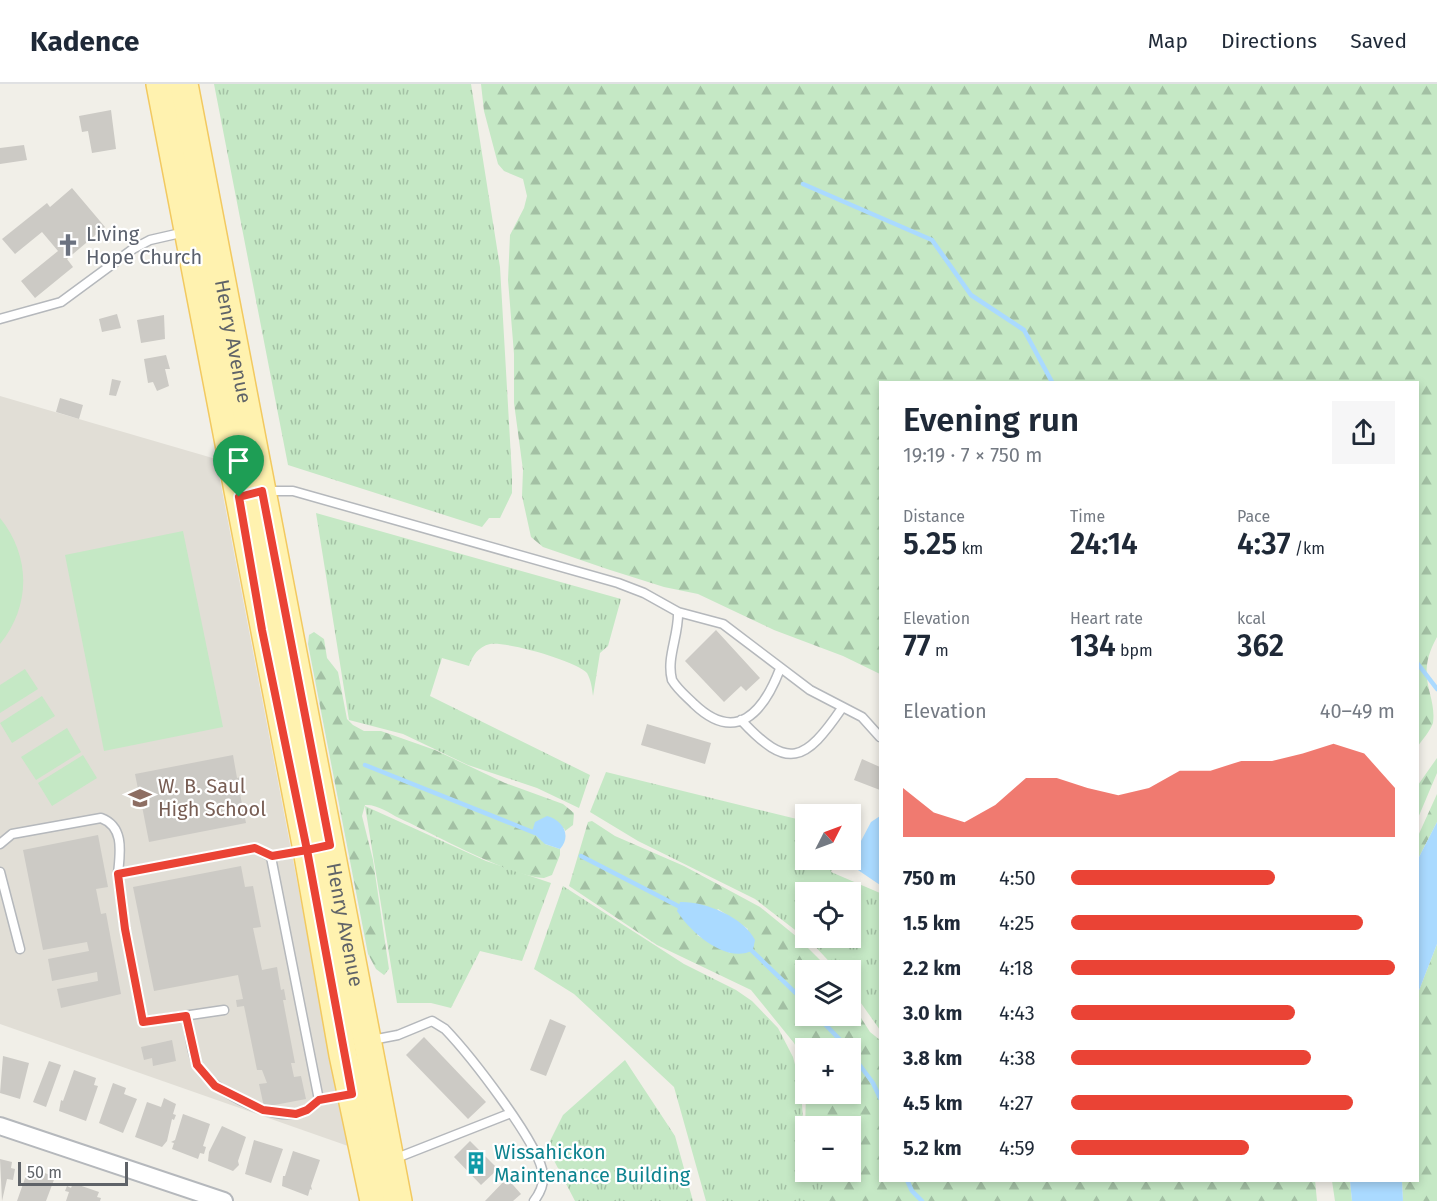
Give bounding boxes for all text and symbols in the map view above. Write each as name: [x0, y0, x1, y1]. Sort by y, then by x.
text: Kadence: [30, 25, 140, 58]
text: Map: [1148, 28, 1188, 54]
text: Directions: [1221, 28, 1317, 54]
text: Saved: [1350, 28, 1407, 54]
place label: Living Hope Church: [86, 222, 202, 269]
church icon: Living Hope Church: [55, 232, 81, 258]
street label: Henry Avenue: [210, 277, 257, 405]
text: Evening run: [903, 400, 1079, 440]
button: share: [1332, 401, 1395, 464]
pin: [213, 435, 264, 497]
text: 19:19 · 7 × 750 m: [903, 443, 1042, 467]
icon: arrive: [222, 444, 255, 477]
text: Distance: [903, 507, 965, 526]
text: Time: [1070, 507, 1105, 526]
text: Pace: [1237, 507, 1270, 526]
text: 5.25: [903, 526, 957, 562]
text: 24:14: [1070, 526, 1138, 562]
text: 4:37: [1237, 526, 1291, 562]
text: km: [957, 539, 983, 558]
text: /km: [1291, 539, 1325, 558]
text: Elevation: [903, 609, 970, 628]
text: Heart rate: [1070, 609, 1143, 628]
text: kcal: [1237, 609, 1266, 628]
text: 77: [903, 628, 931, 664]
text: 134: [1070, 628, 1116, 664]
text: 362: [1237, 628, 1284, 664]
text: m: [931, 641, 949, 660]
text: bpm: [1116, 641, 1153, 660]
text: Elevation: [903, 699, 987, 723]
text: 40–49 m: [1320, 699, 1395, 723]
place label: W. B. Saul High School: [158, 774, 266, 821]
school or university icon: W. B. Saul High School: [127, 785, 153, 811]
north arrow: [795, 804, 861, 870]
map controls: [795, 804, 861, 1182]
street label: Henry Avenue: [321, 861, 369, 989]
text: 750 m: [903, 866, 956, 890]
text: 4:50: [999, 866, 1036, 890]
button: locate: [795, 882, 861, 948]
text: 1.5 km: [903, 911, 961, 935]
text: 4:25: [999, 911, 1034, 935]
text: 2.2 km: [903, 956, 961, 980]
text: 4:18: [999, 956, 1033, 980]
button: layers: [795, 960, 861, 1026]
text: 3.0 km: [903, 1001, 962, 1025]
text: 4:43: [999, 1001, 1035, 1025]
button: +: [795, 1038, 861, 1104]
text: 3.8 km: [903, 1046, 963, 1070]
text: 4:38: [999, 1046, 1036, 1070]
text: 4.5 km: [903, 1091, 963, 1115]
text: 4:27: [999, 1091, 1033, 1115]
button: −: [795, 1116, 861, 1182]
text: 5.2 km: [903, 1136, 962, 1160]
text: 4:59: [999, 1136, 1035, 1160]
place label: Wissahickon Maintenance Building: [494, 1140, 691, 1187]
building icon: Wissahickon Maintenance Building: [463, 1150, 489, 1176]
scale bar: [18, 1159, 128, 1186]
text: 50 m: [27, 1163, 62, 1182]

